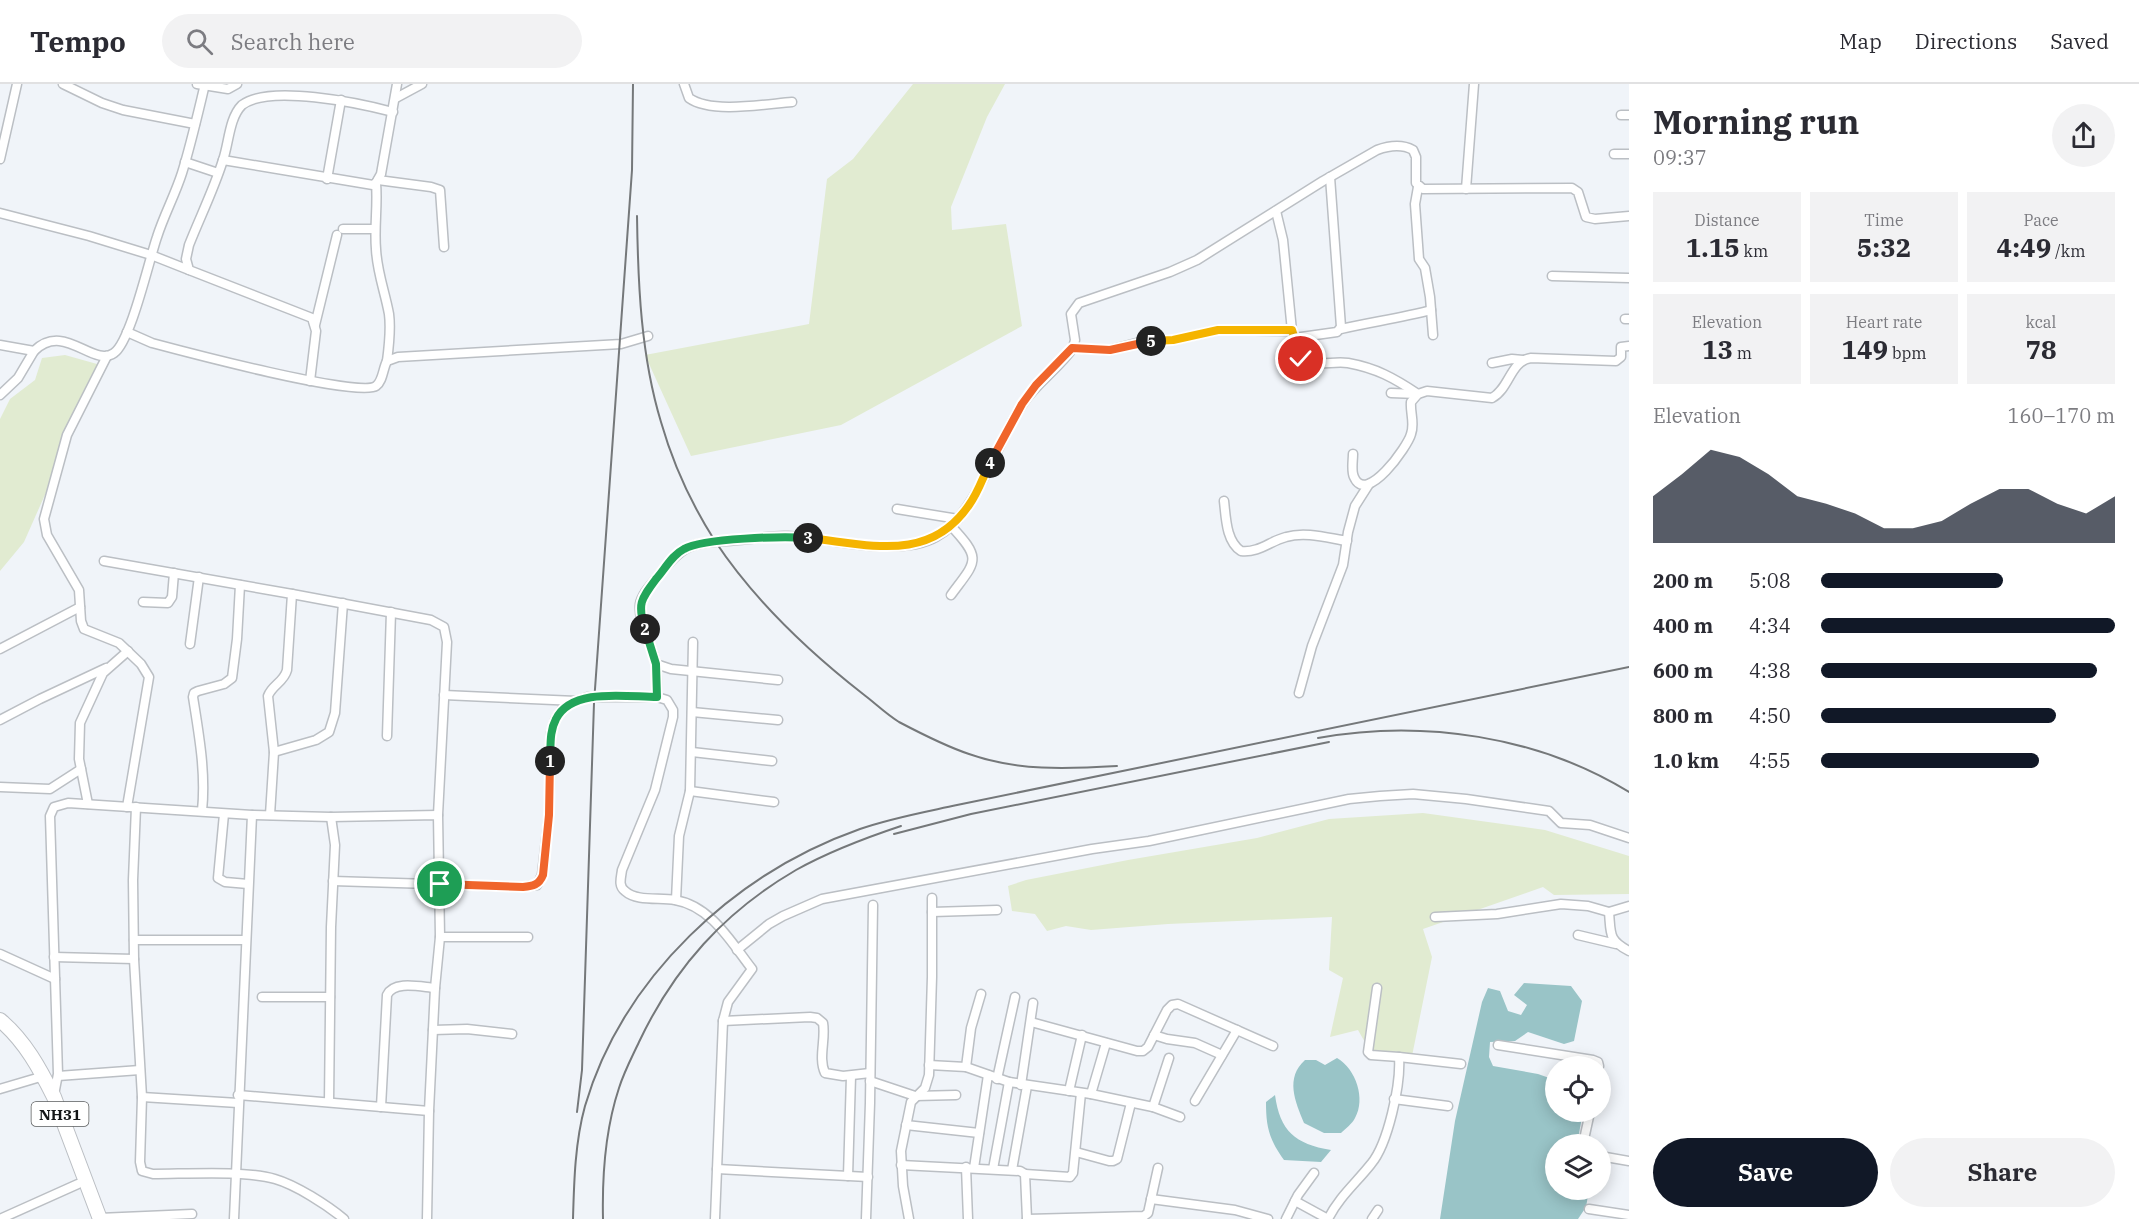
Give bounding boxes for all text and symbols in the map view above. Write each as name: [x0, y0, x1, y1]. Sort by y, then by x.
search box: [162, 14, 582, 68]
text: Tempo: [30, 23, 126, 60]
icon: search: [183, 25, 216, 58]
text: Search here: [231, 27, 355, 56]
text: Map: [1839, 27, 1882, 55]
text: Directions: [1915, 27, 2017, 55]
text: Saved: [2050, 27, 2109, 55]
text: Morning run: [1653, 100, 1859, 143]
button: share: [2052, 104, 2115, 167]
text: 09:37: [1653, 144, 1707, 171]
text: Distance: [1694, 210, 1760, 230]
text: Time: [1864, 210, 1904, 230]
text: Pace: [2023, 210, 2059, 230]
text: 1.15: [1686, 230, 1740, 264]
text: 5:32: [1857, 230, 1911, 264]
text: 4:49: [1997, 230, 2051, 264]
text: km: [1740, 241, 1768, 261]
text: /km: [2051, 241, 2085, 261]
text: Elevation: [1692, 312, 1762, 332]
text: Heart rate: [1846, 312, 1922, 332]
text: kcal: [2026, 312, 2056, 332]
pin: 5: [1136, 326, 1166, 356]
text: 5: [1146, 331, 1156, 351]
text: 13: [1702, 332, 1733, 366]
text: 149: [1841, 332, 1888, 366]
text: 78: [2025, 332, 2057, 366]
pin: [1275, 333, 1326, 384]
icon: check: [1284, 342, 1317, 375]
text: m: [1733, 343, 1752, 363]
text: bpm: [1888, 343, 1927, 363]
text: Elevation: [1653, 402, 1741, 429]
text: 160–170 m: [2008, 402, 2115, 429]
pin: 4: [975, 448, 1005, 478]
text: 4: [985, 453, 995, 473]
pin: 3: [793, 523, 823, 553]
text: 3: [803, 528, 813, 548]
text: 200 m: [1653, 567, 1713, 594]
text: 5:08: [1749, 567, 1791, 594]
text: 400 m: [1653, 612, 1713, 639]
text: 4:34: [1749, 612, 1791, 639]
pin: 2: [630, 614, 660, 644]
text: 2: [640, 619, 650, 639]
text: 600 m: [1653, 657, 1713, 684]
text: 4:38: [1749, 657, 1791, 684]
text: 800 m: [1653, 702, 1713, 729]
text: 4:50: [1749, 702, 1791, 729]
pin: 1: [535, 746, 565, 776]
text: 1.0 km: [1653, 747, 1719, 774]
text: 4:55: [1749, 747, 1791, 774]
text: 1: [545, 751, 555, 771]
pin: [414, 858, 465, 909]
icon: arrive: [423, 867, 456, 900]
map controls: [1545, 1056, 1611, 1200]
button: locate: [1545, 1056, 1611, 1122]
road number: NH31: [32, 1102, 88, 1126]
button: layers: [1545, 1134, 1611, 1200]
button: Save: [1653, 1138, 1878, 1207]
button: Share: [1890, 1138, 2115, 1207]

